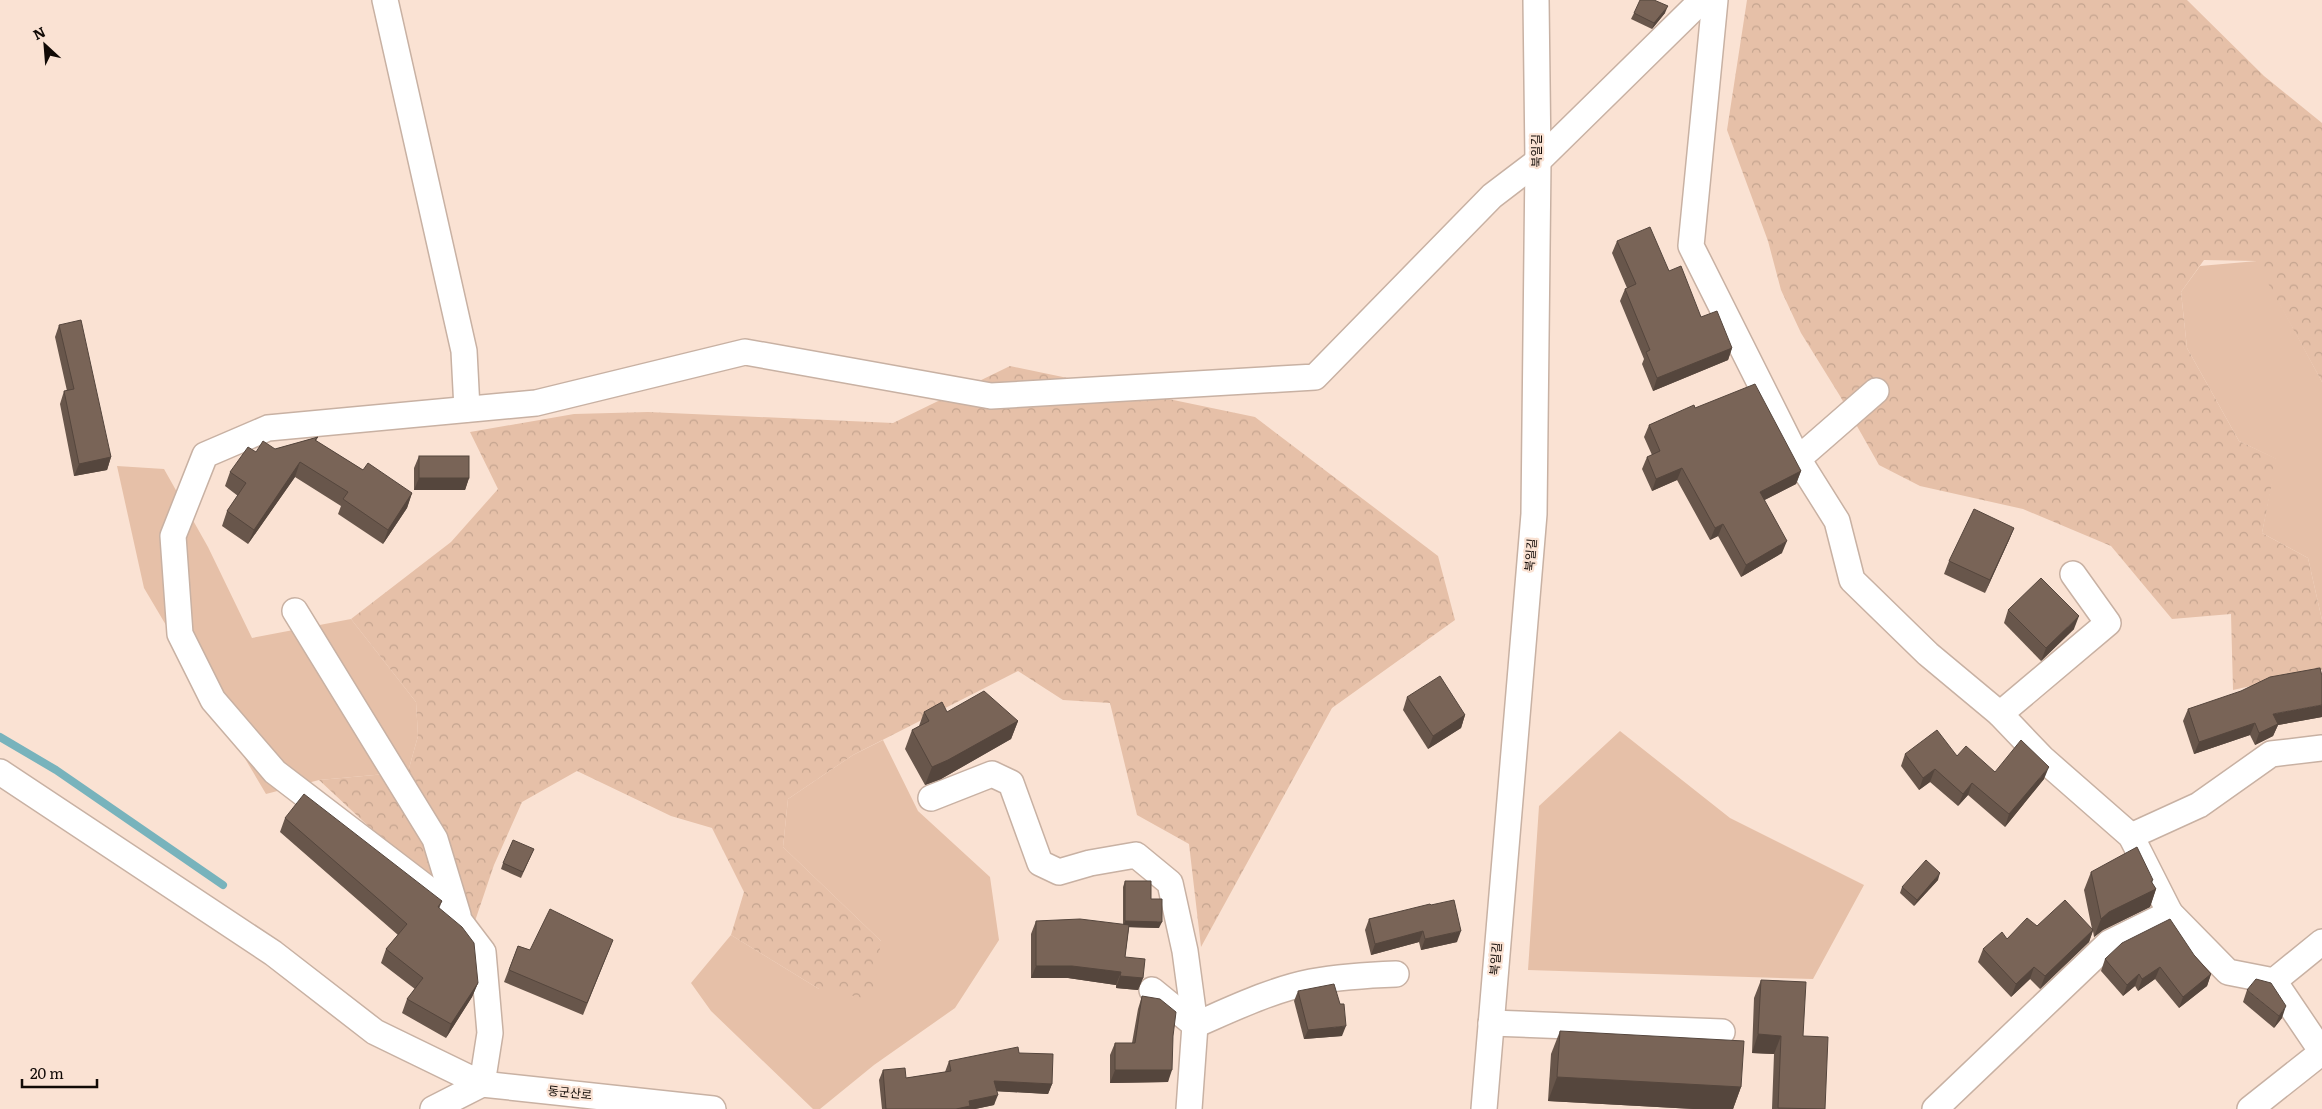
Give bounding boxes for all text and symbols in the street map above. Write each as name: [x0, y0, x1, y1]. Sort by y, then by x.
north arrow: [20, 20, 70, 70]
text: N: [29, 21, 49, 44]
street label: 북일길: [1527, 134, 1545, 168]
street label: 북일길: [1520, 538, 1540, 572]
street label: 북일길: [1485, 942, 1505, 976]
scale bar: [22, 1056, 98, 1088]
text: 20 m: [30, 1061, 64, 1084]
street label: 동군산로: [547, 1081, 593, 1103]

